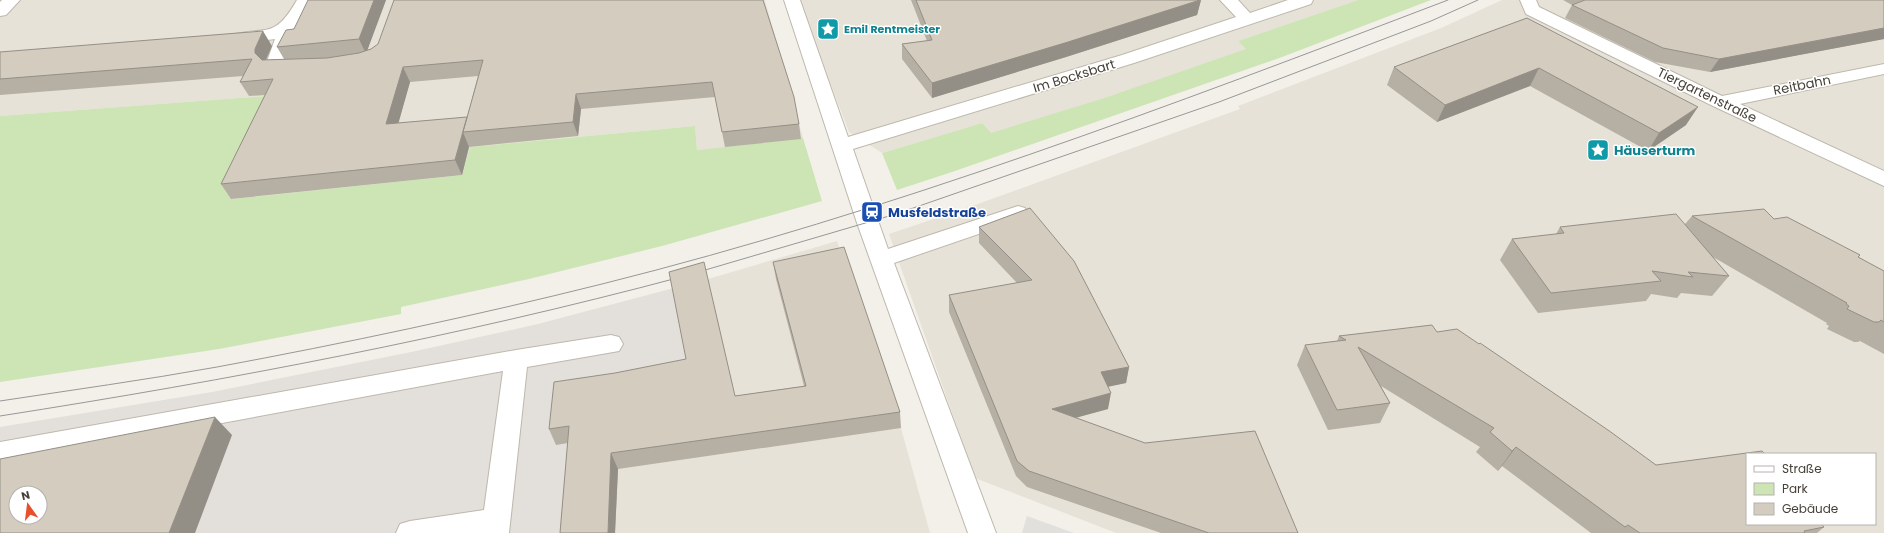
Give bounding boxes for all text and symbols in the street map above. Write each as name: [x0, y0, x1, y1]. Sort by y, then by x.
place icon: Emil Rentmeister: [815, 16, 841, 42]
place label: Emil Rentmeister: [844, 21, 940, 37]
street label: Im Bocksbart: [1031, 54, 1118, 97]
street label: Tiergartenstraße: [1654, 63, 1760, 127]
street label: Reitbahn: [1772, 70, 1832, 100]
place icon: Häuserturm: [1585, 137, 1611, 163]
place label: Häuserturm: [1614, 141, 1696, 160]
station icon: Musfeldstraße: [859, 199, 885, 225]
place label: Musfeldstraße: [888, 203, 986, 222]
legend: [1746, 453, 1876, 525]
text: Straße: [1782, 460, 1822, 477]
text: Park: [1782, 480, 1809, 497]
north arrow: [8, 485, 48, 525]
text: N: [20, 487, 32, 504]
text: Gebäude: [1782, 500, 1838, 517]

